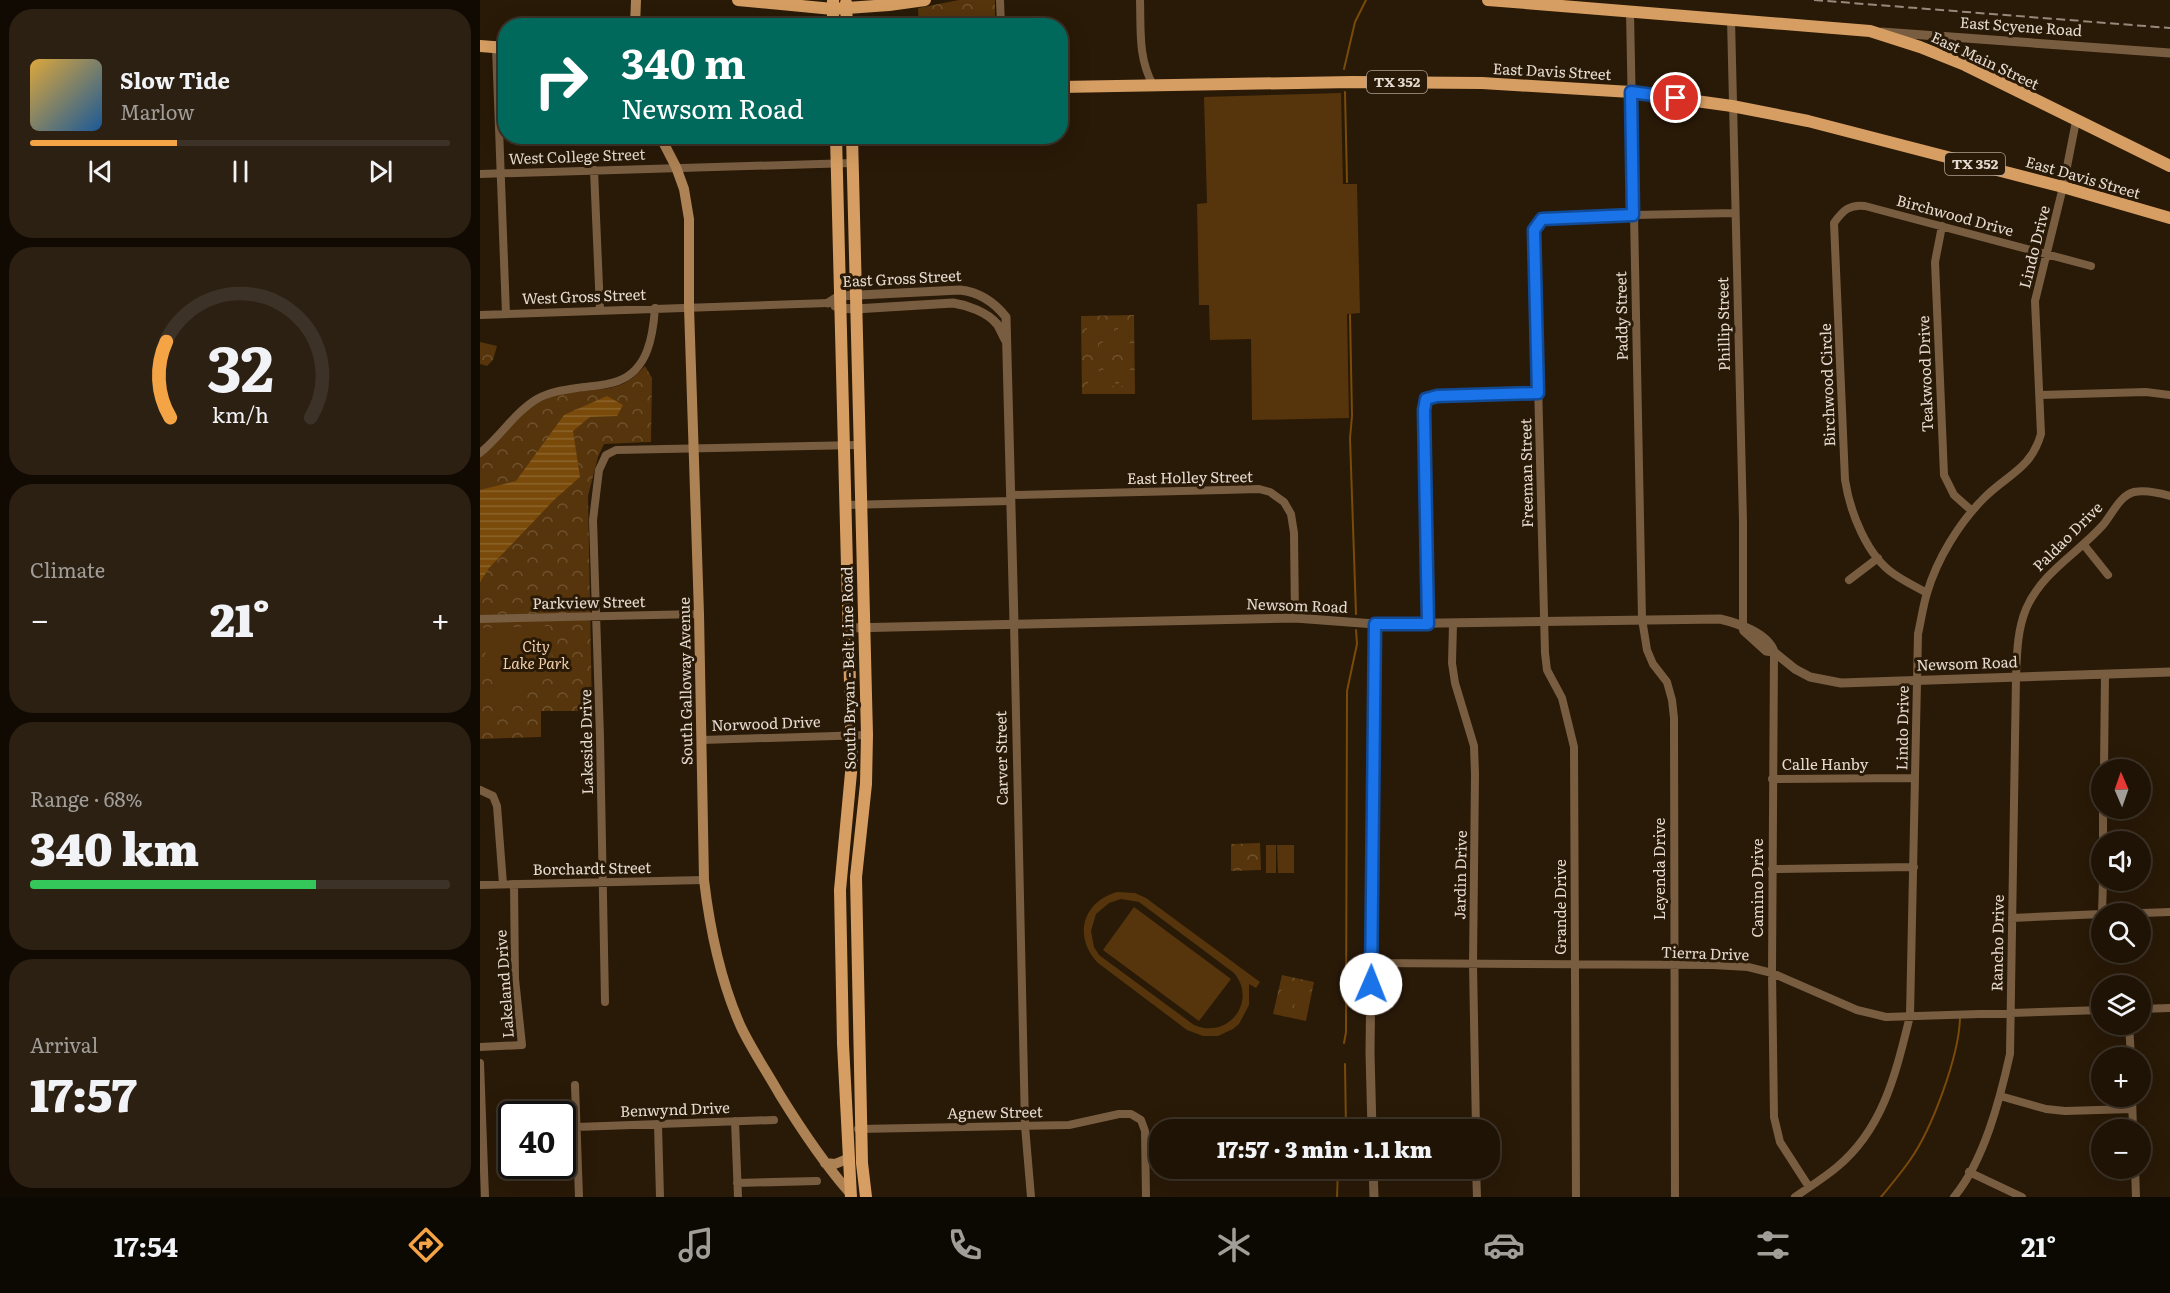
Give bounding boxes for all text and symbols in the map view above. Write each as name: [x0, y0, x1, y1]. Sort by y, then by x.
street label: East Scyene Road: [1959, 10, 2083, 41]
street label: East Main Street: [1928, 25, 2043, 95]
text: 340 m: [621, 30, 746, 92]
icon: right: [522, 42, 600, 120]
street label: East Davis Street: [1492, 56, 1612, 85]
text: Slow Tide: [120, 63, 230, 96]
road number: TX 352: [1367, 71, 1427, 93]
pin: [1650, 72, 1701, 123]
icon: arrive: [1659, 81, 1692, 114]
text: Newsom Road: [621, 87, 804, 127]
text: Marlow: [120, 96, 195, 126]
street label: West College Street: [508, 142, 646, 169]
street label: East Davis Street: [2023, 149, 2144, 204]
road number: TX 352: [1945, 153, 2005, 175]
icon: previous: [84, 155, 117, 188]
icon: pause: [224, 155, 257, 188]
icon: next: [364, 155, 397, 188]
street label: Birchwood Drive: [1894, 188, 2017, 241]
street label: Lindo Drive: [2012, 203, 2055, 290]
street label: East Gross Street: [842, 263, 962, 292]
street label: Paddy Street: [1608, 271, 1633, 361]
street label: Phillip Street: [1710, 277, 1735, 371]
street label: West Gross Street: [521, 282, 647, 309]
street label: Teakwood Drive: [1911, 315, 1938, 433]
text: 32: [206, 319, 274, 411]
street label: Birchwood Circle: [1813, 323, 1840, 447]
text: km/h: [211, 398, 269, 430]
street label: Freeman Street: [1513, 418, 1538, 528]
street label: East Holley Street: [1127, 464, 1253, 489]
street label: Paldao Drive: [2027, 496, 2107, 576]
text: Climate: [30, 554, 105, 584]
street label: South Bryan - Belt Line Road: [834, 566, 861, 770]
text: 21°: [210, 584, 270, 651]
street label: Parkview Street: [532, 589, 646, 614]
street label: Newsom Road: [1246, 591, 1348, 618]
text: −: [30, 593, 49, 642]
text: +: [431, 593, 450, 642]
street label: South Galloway Avenue: [672, 597, 697, 765]
park label: City Lake Park: [503, 634, 570, 674]
street label: Newsom Road: [1916, 649, 2018, 676]
street label: Lindo Drive: [1889, 685, 1914, 770]
street label: Lakeside Drive: [573, 689, 598, 795]
street label: Norwood Drive: [711, 709, 821, 736]
street label: Carver Street: [988, 711, 1013, 805]
street label: Calle Hanby: [1782, 752, 1869, 775]
north arrow: [2091, 759, 2151, 819]
map controls: [2091, 759, 2151, 1179]
text: Range · 68%: [30, 783, 143, 813]
text: 340 km: [30, 813, 199, 880]
street label: Leyenda Drive: [1647, 818, 1670, 920]
street label: Jardin Drive: [1447, 830, 1472, 920]
button: sound: [2091, 831, 2151, 891]
street label: Camino Drive: [1745, 838, 1768, 937]
street label: Borchardt Street: [532, 855, 652, 880]
street label: Grande Drive: [1548, 859, 1571, 955]
street label: Rancho Drive: [1984, 894, 2009, 992]
button: search: [2091, 903, 2151, 963]
street label: Lakeland Drive: [488, 929, 519, 1039]
street label: Tierra Drive: [1661, 939, 1750, 966]
position arrow: [1339, 952, 1403, 1016]
button: layers: [2091, 975, 2151, 1035]
text: Arrival: [30, 1029, 98, 1059]
button: +: [2091, 1047, 2151, 1107]
text: 17:57: [30, 1059, 137, 1126]
street label: Benwynd Drive: [620, 1095, 730, 1122]
street label: Agnew Street: [947, 1099, 1043, 1124]
speed limit sign: 40: [498, 1101, 576, 1179]
button: −: [2091, 1119, 2151, 1179]
text: 17:57 · 3 min · 1.1 km: [1217, 1132, 1432, 1165]
icon: directions: [405, 1224, 447, 1266]
icon: music: [675, 1224, 717, 1266]
icon: phone: [944, 1224, 986, 1266]
icon: climate: [1213, 1224, 1255, 1266]
icon: car: [1483, 1224, 1525, 1266]
icon: filters: [1752, 1224, 1794, 1266]
text: 17:54: [114, 1225, 178, 1265]
text: 21°: [2021, 1225, 2056, 1265]

